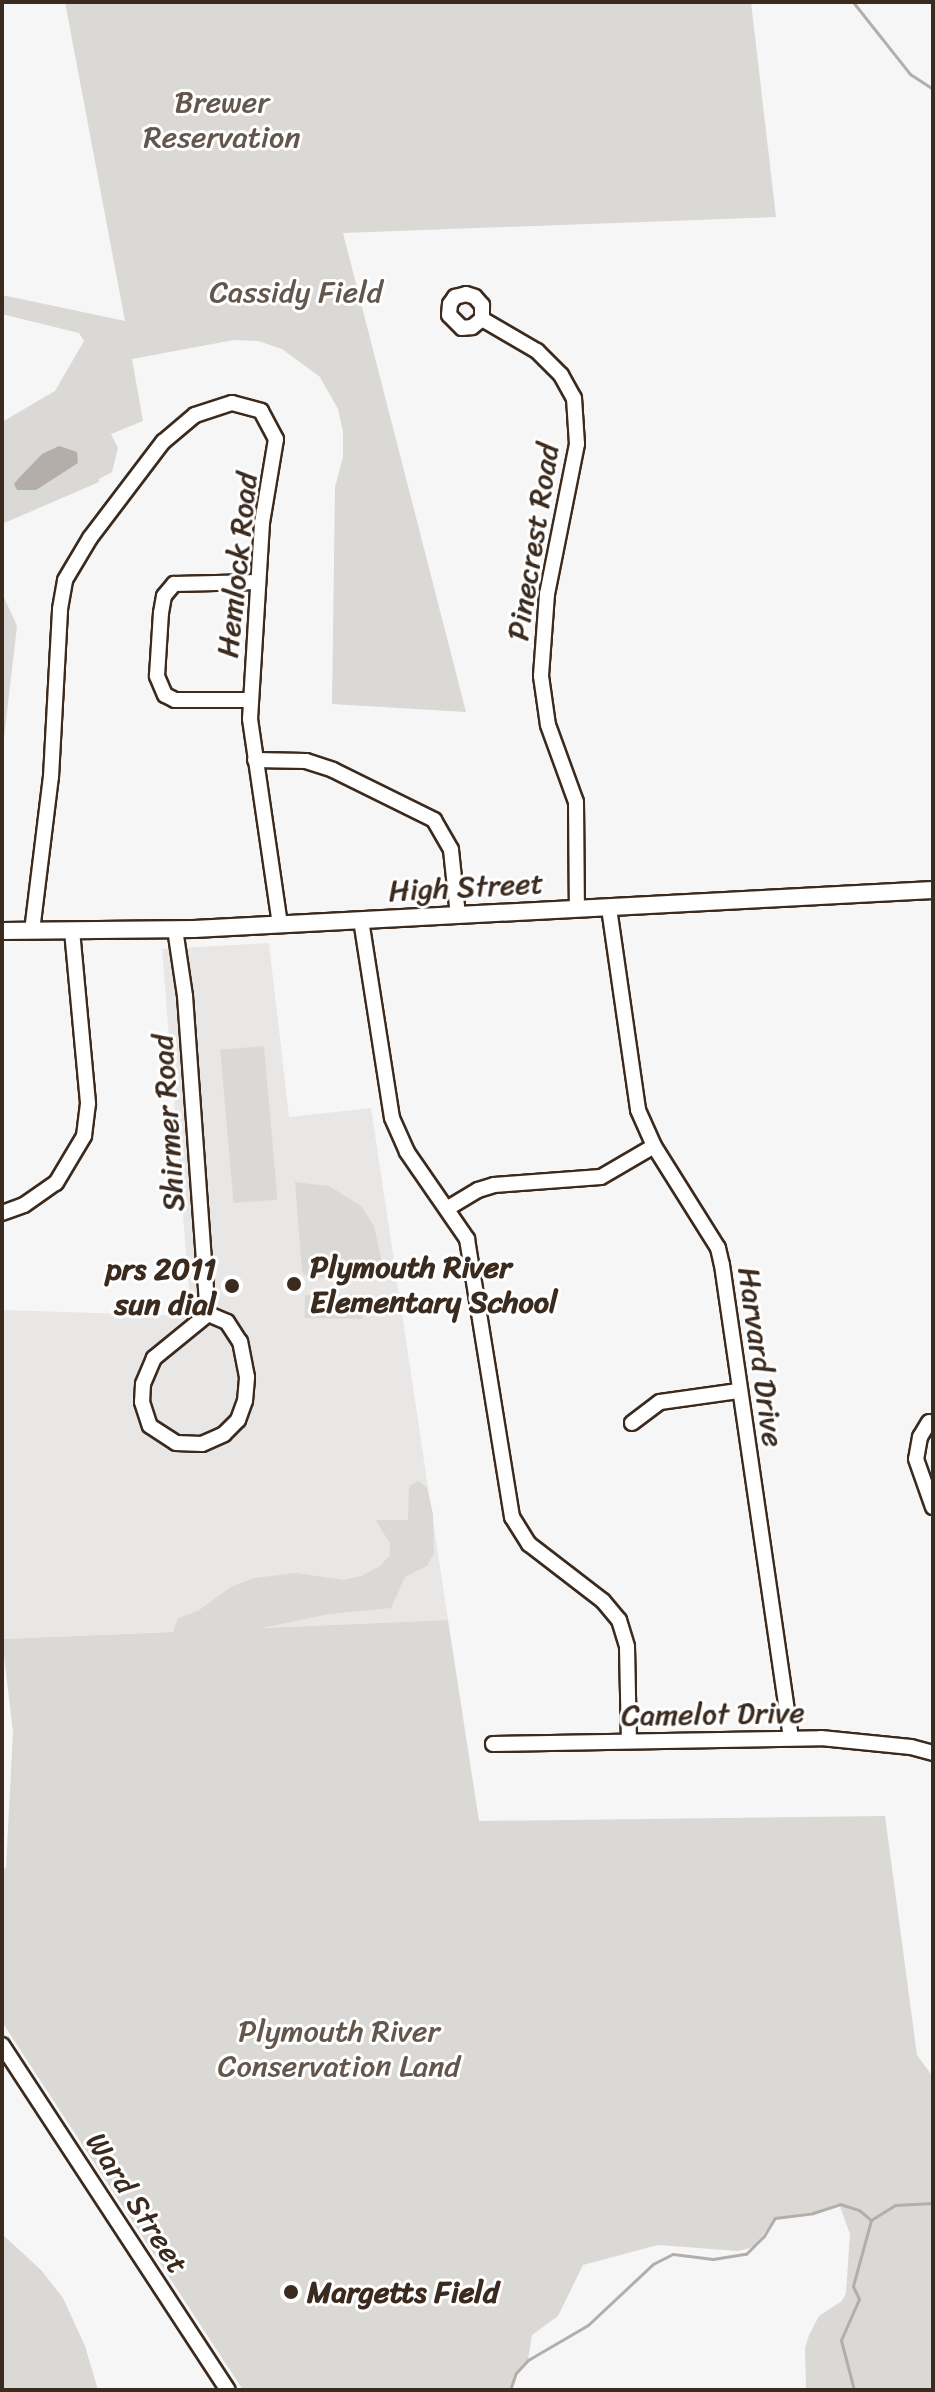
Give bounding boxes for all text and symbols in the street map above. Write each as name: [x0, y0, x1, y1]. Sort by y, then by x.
park label: Brewer Reservation: [144, 84, 300, 154]
park label: Cassidy Field: [209, 274, 383, 310]
street label: Pinecrest Road: [500, 441, 566, 643]
street label: Hemlock Road: [209, 470, 265, 660]
street label: High Street: [387, 865, 545, 909]
street label: Shirmer Road: [144, 1033, 192, 1213]
place label: Plymouth River Elementary School: [310, 1249, 558, 1320]
place label: prs 2011 sun dial: [106, 1251, 216, 1322]
street label: Harvard Drive: [731, 1265, 791, 1449]
marker: Plymouth River Elementary School: [285, 1275, 303, 1293]
marker: prs 2011 sun dial: [223, 1277, 241, 1295]
street label: Camelot Drive: [621, 1694, 805, 1734]
park label: Plymouth River Conservation Land: [218, 2013, 460, 2084]
street label: Ward Street: [78, 2126, 196, 2280]
place label: Margetts Field: [307, 2274, 499, 2310]
marker: Margetts Field: [282, 2283, 300, 2301]

